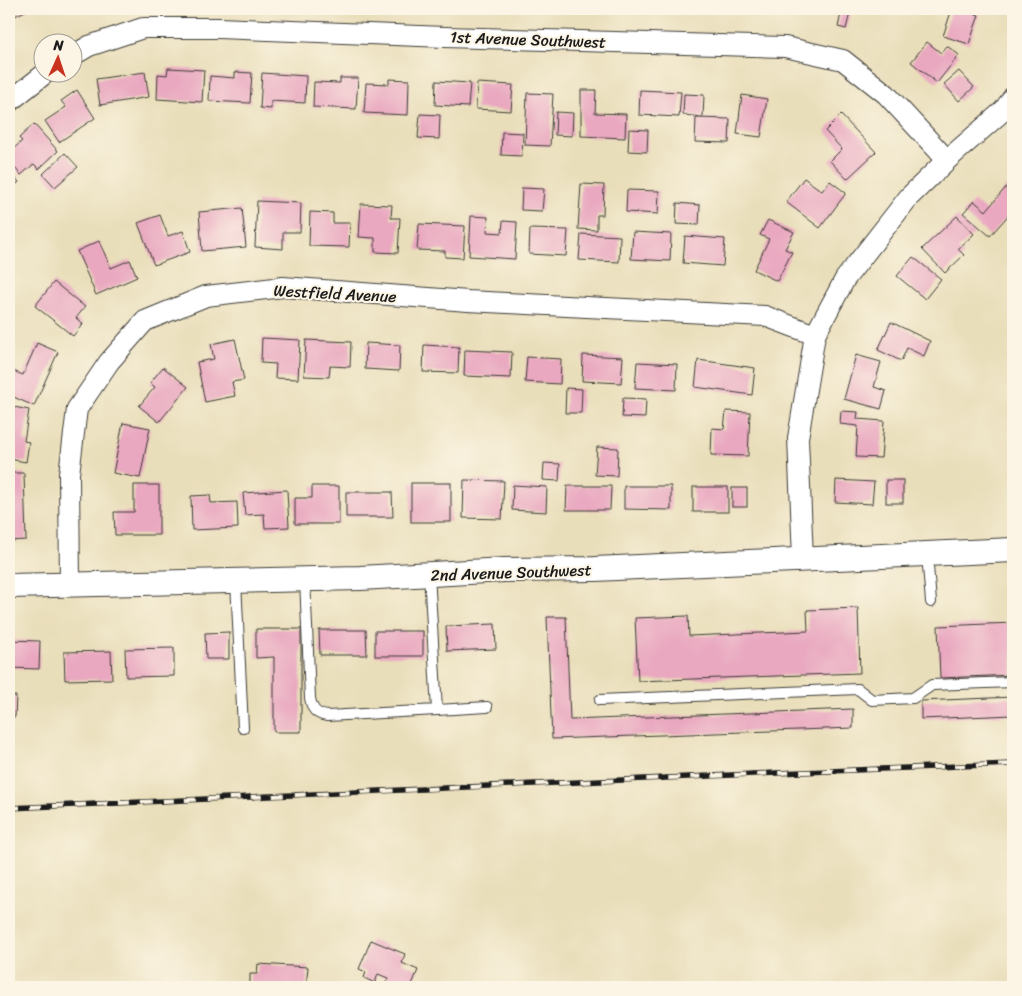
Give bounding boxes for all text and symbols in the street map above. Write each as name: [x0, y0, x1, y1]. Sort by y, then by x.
street label: 1st Avenue Southwest: [450, 22, 606, 57]
north arrow: [32, 32, 82, 82]
text: N: [52, 33, 64, 58]
street label: Westfield Avenue: [273, 276, 397, 311]
street label: 2nd Avenue Southwest: [430, 555, 592, 590]

